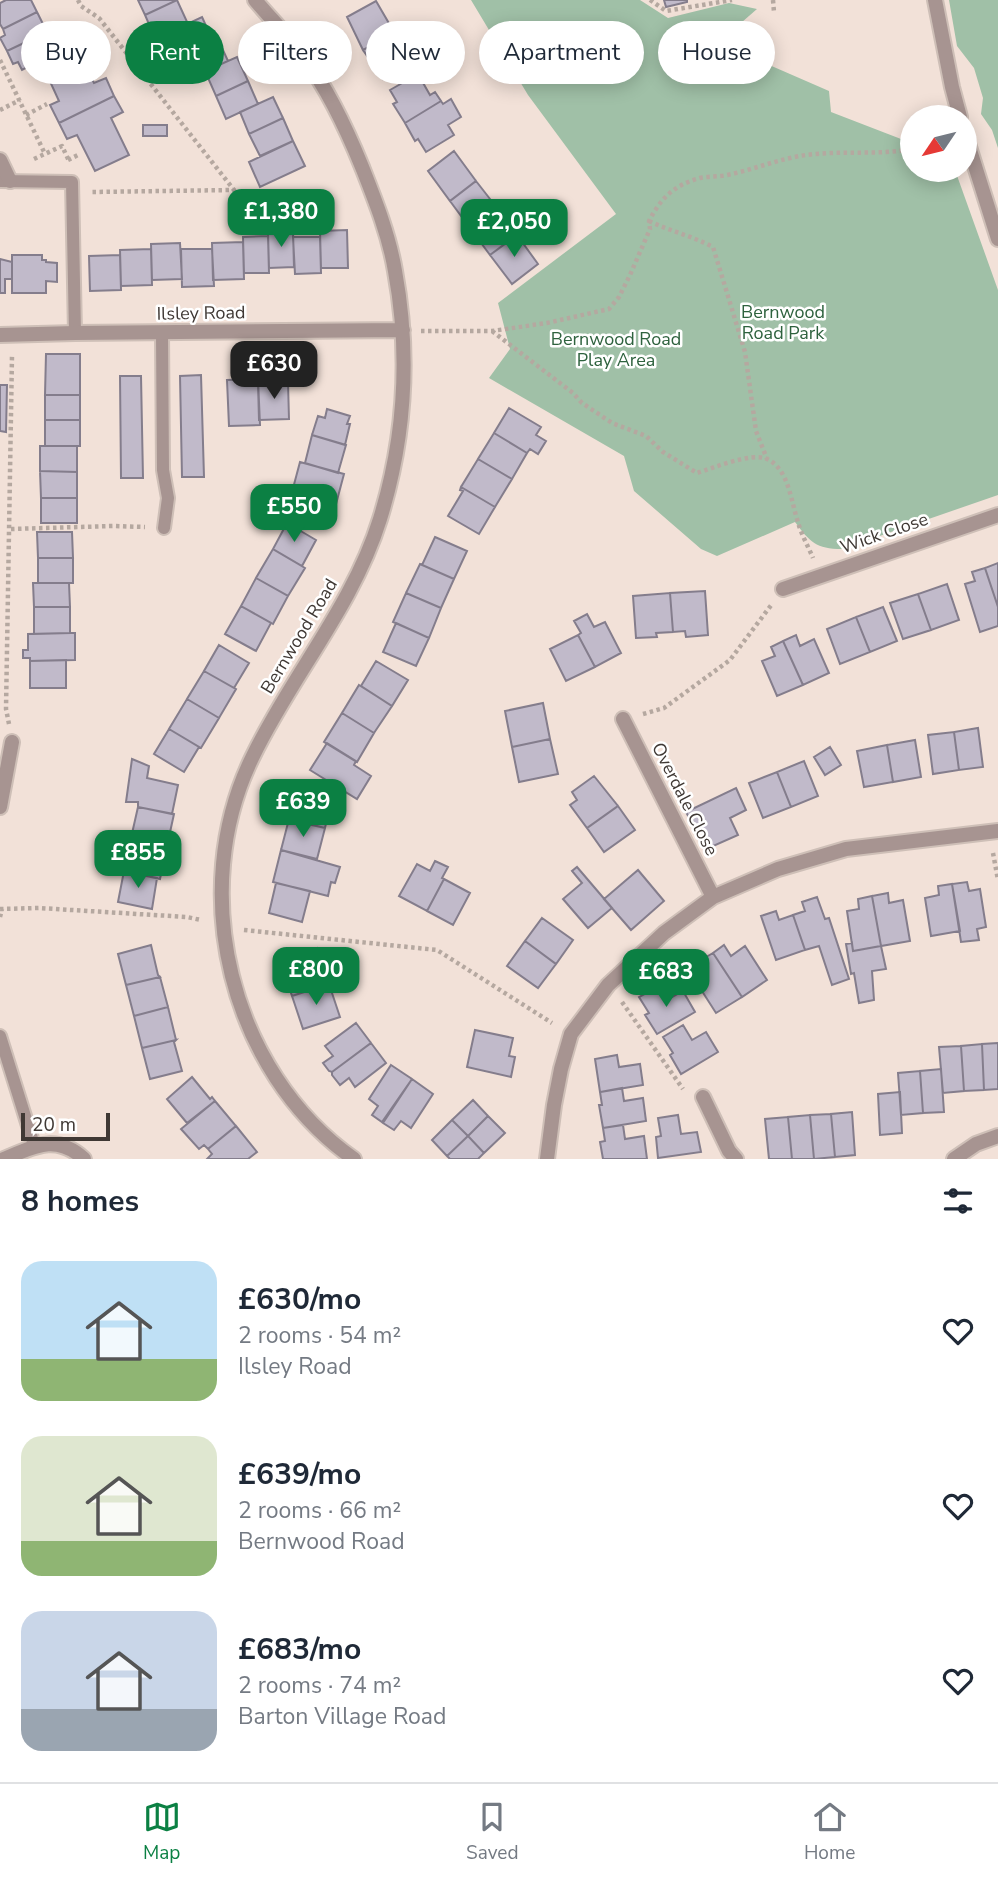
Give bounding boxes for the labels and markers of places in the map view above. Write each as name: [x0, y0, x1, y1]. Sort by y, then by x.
pin: £1,380: [224, 190, 338, 249]
pin: £2,050: [457, 200, 571, 259]
pin: £630: [233, 342, 315, 401]
pin: £550: [253, 484, 335, 544]
pin: £639: [262, 780, 344, 839]
pin: £855: [97, 830, 179, 890]
pin: £800: [275, 948, 357, 1007]
pin: £683: [625, 950, 707, 1009]

